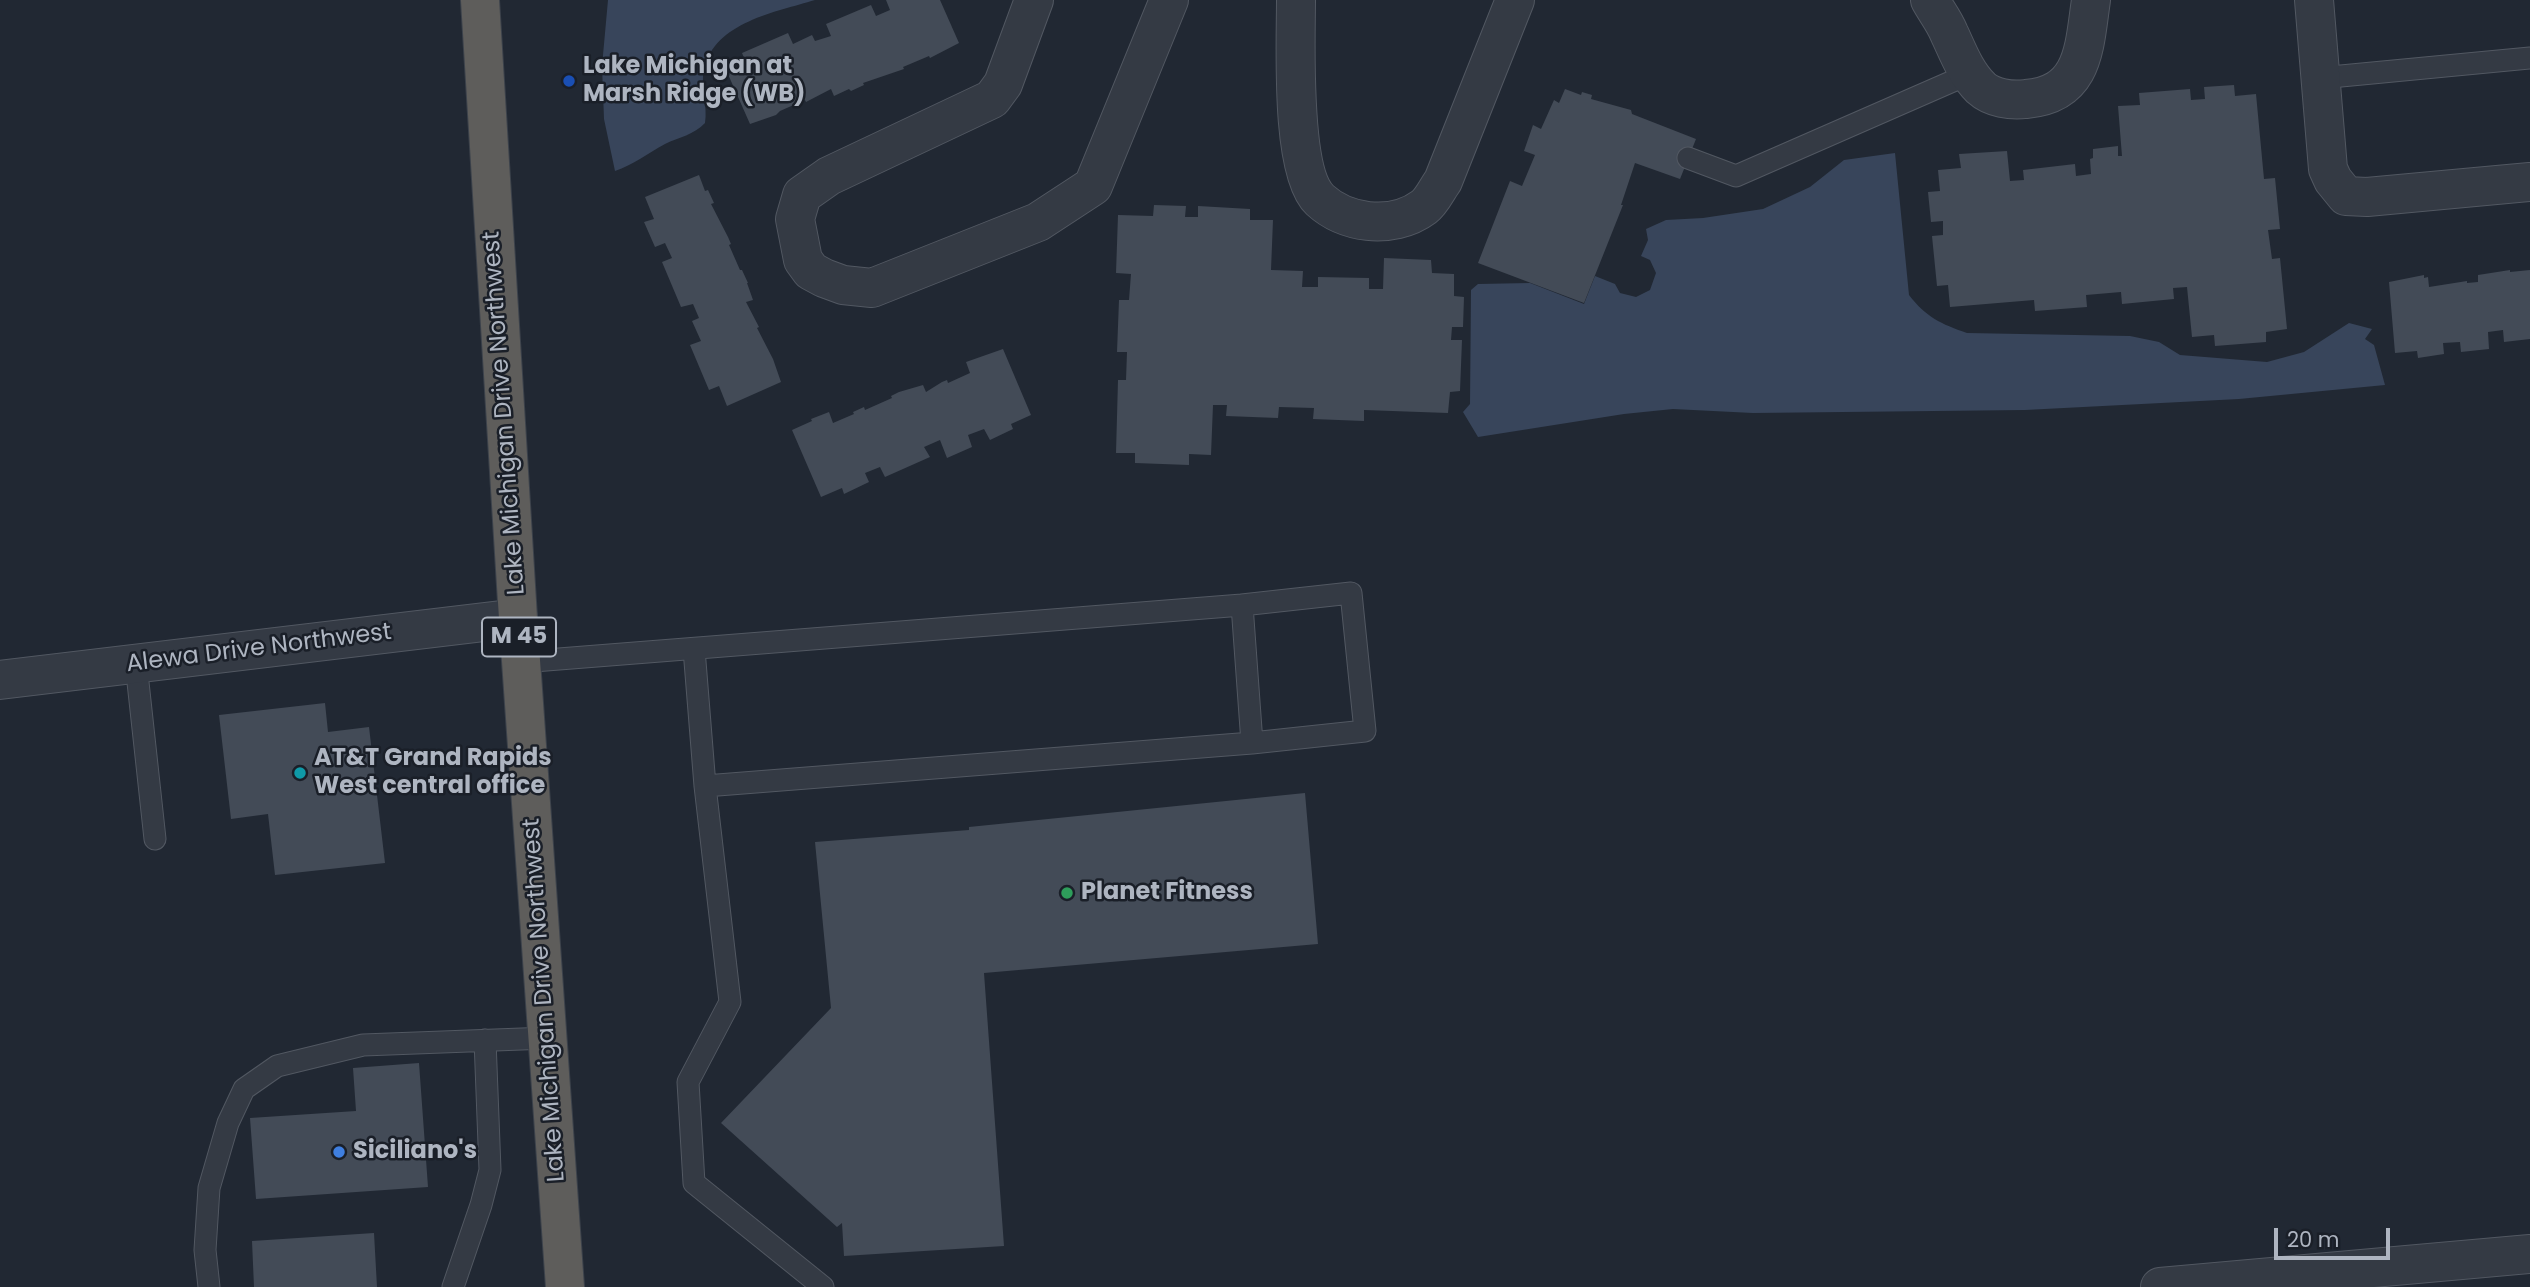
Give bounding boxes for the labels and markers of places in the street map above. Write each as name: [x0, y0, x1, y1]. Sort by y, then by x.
place label: Lake Michigan at Marsh Ridge (WB): [583, 53, 805, 109]
marker: Lake Michigan at Marsh Ridge (WB): [561, 73, 577, 89]
place label: AT&T Grand Rapids West central office: [314, 745, 552, 801]
marker: AT&T Grand Rapids West central office: [292, 765, 308, 781]
place label: Planet Fitness: [1081, 879, 1253, 907]
marker: Planet Fitness: [1059, 885, 1075, 901]
place label: Siciliano's: [353, 1138, 477, 1166]
marker: Siciliano's: [331, 1144, 347, 1160]

